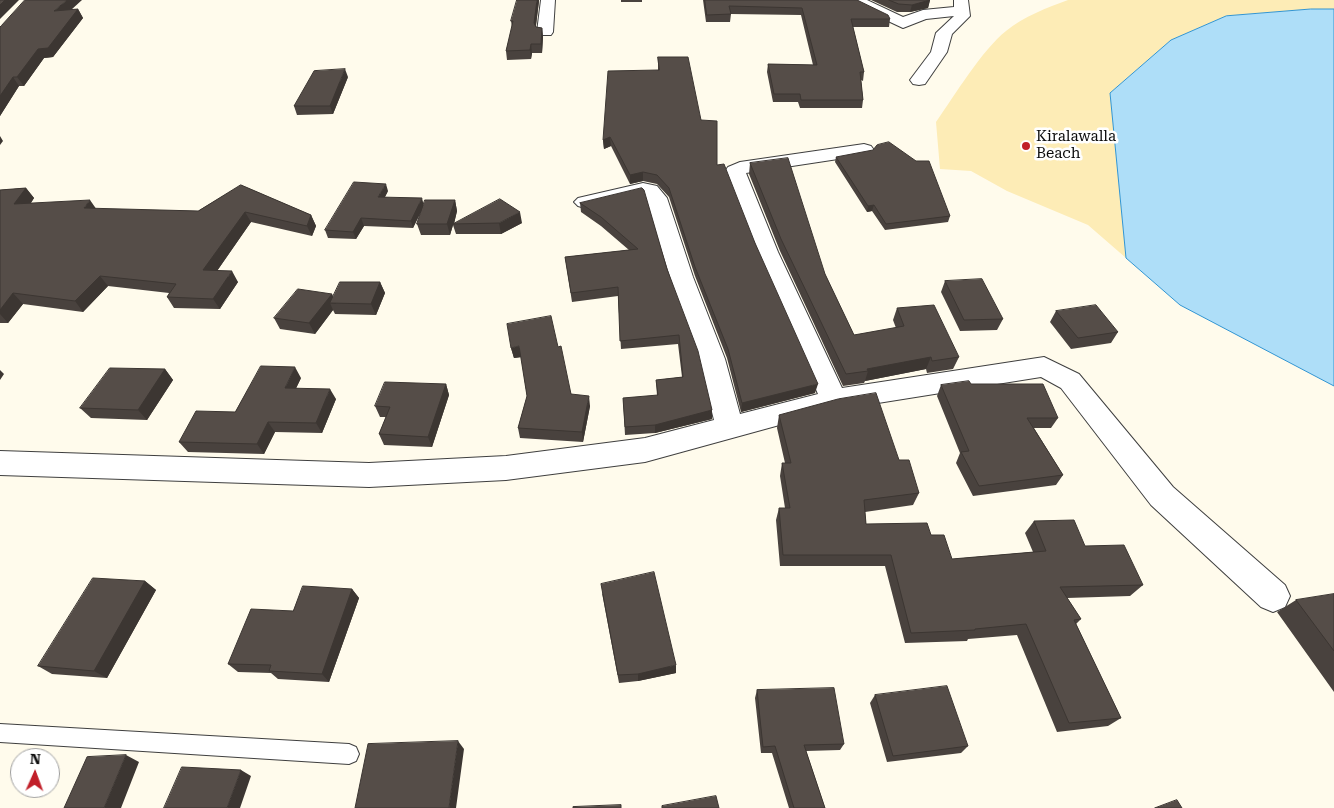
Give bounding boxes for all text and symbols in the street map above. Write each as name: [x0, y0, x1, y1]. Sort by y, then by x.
place label: Kiralawalla Beach: [1036, 128, 1116, 163]
marker: Kiralawalla Beach: [1020, 140, 1032, 152]
north arrow: [10, 748, 60, 798]
text: N: [30, 751, 41, 767]

